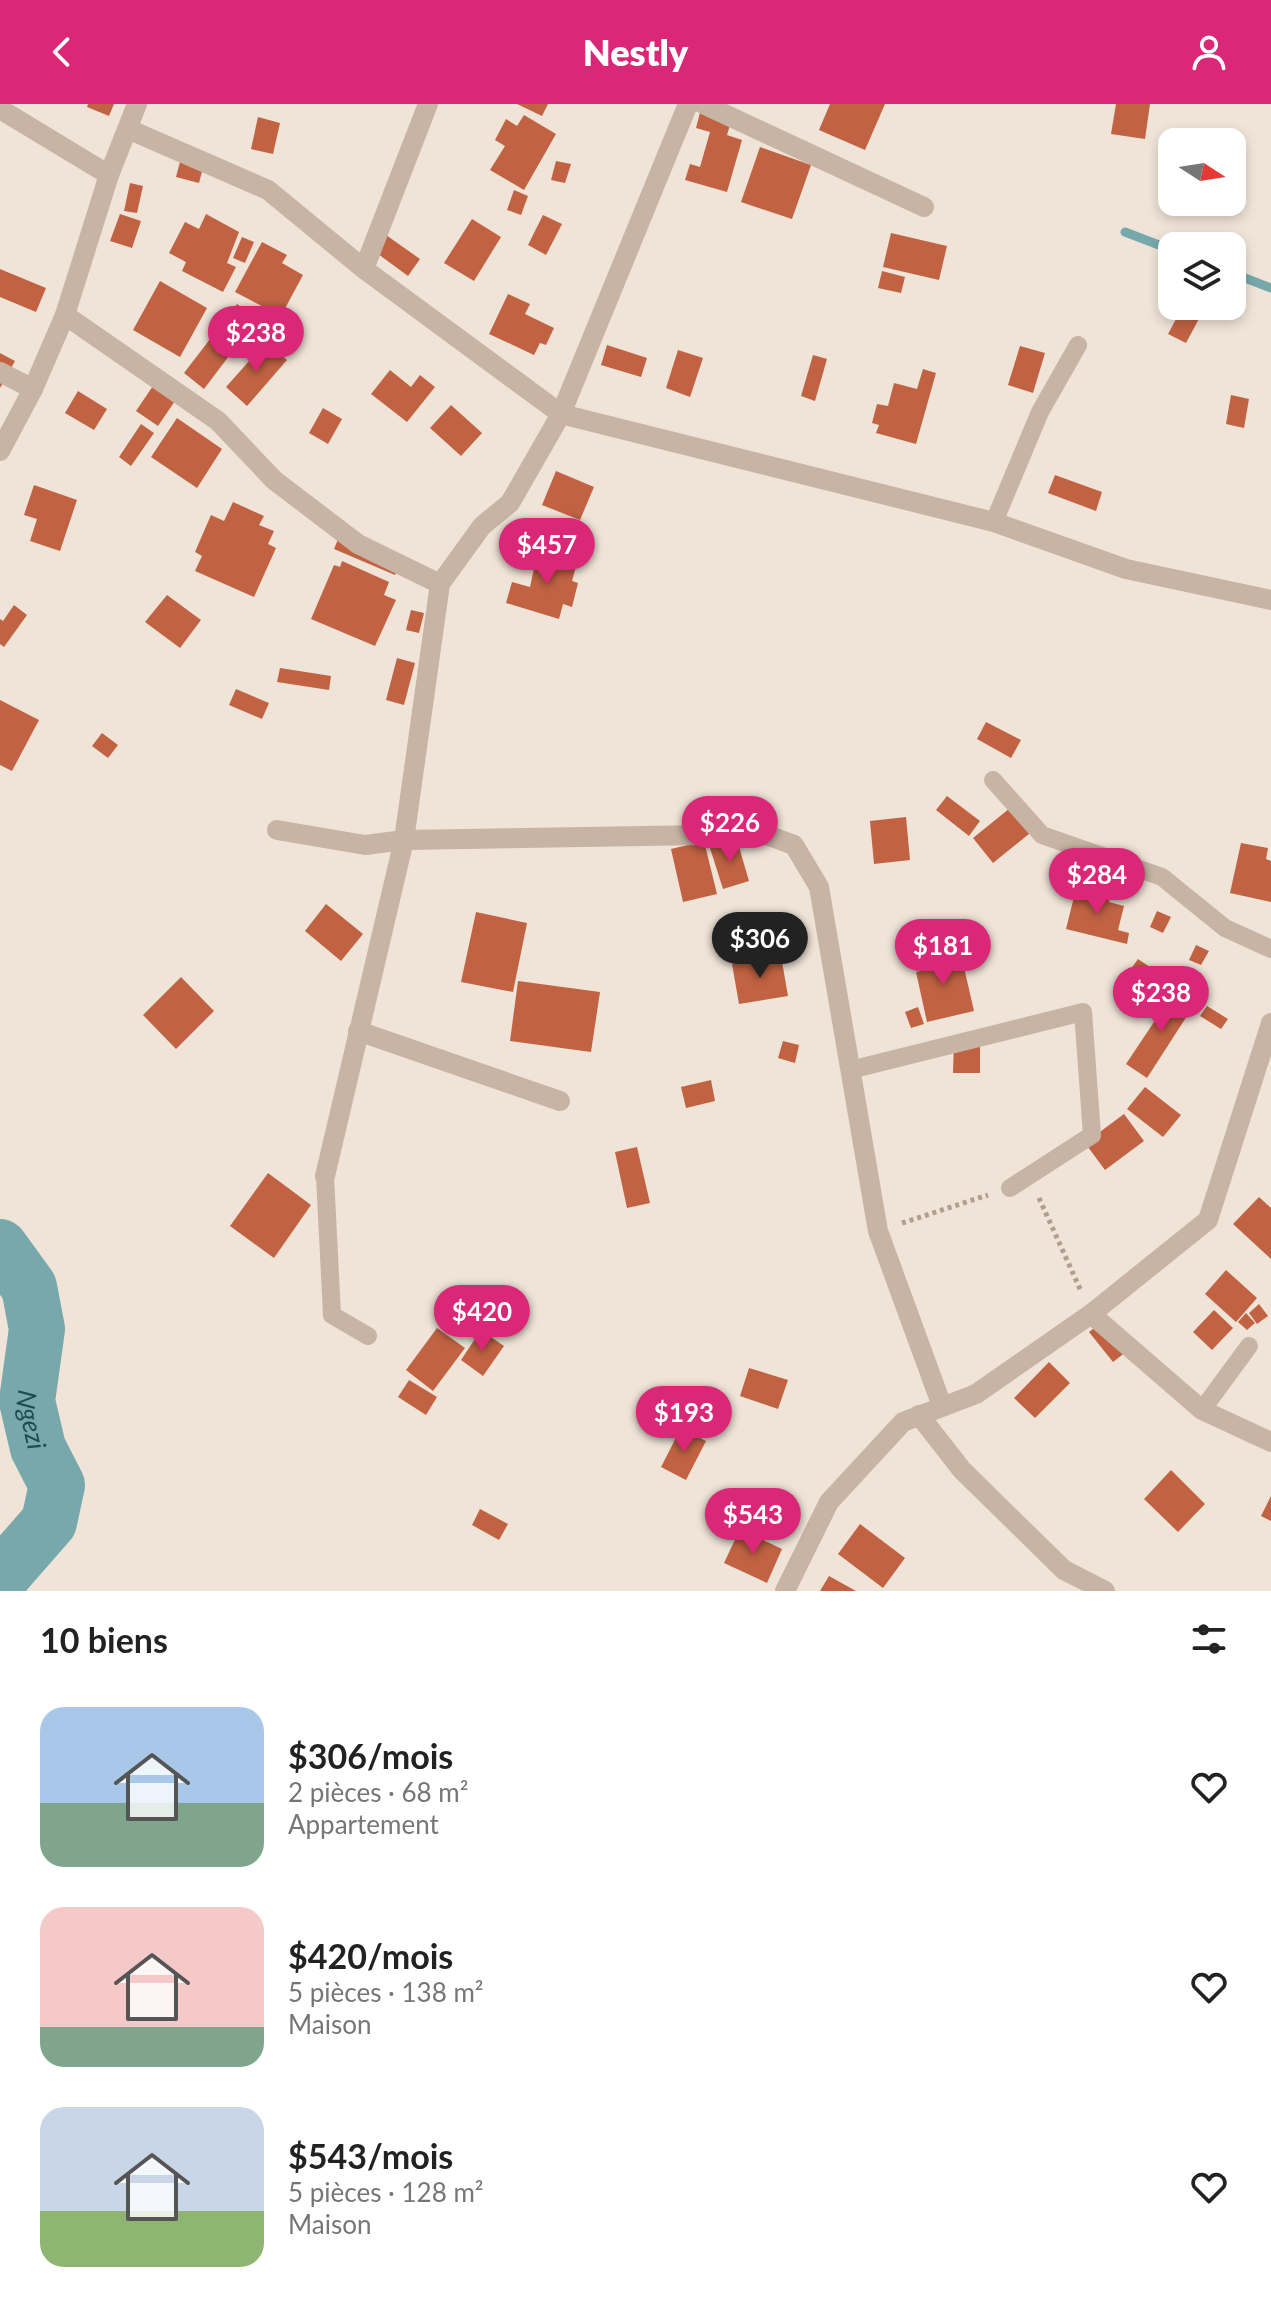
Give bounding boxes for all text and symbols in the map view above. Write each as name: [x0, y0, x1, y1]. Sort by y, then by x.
icon: back: [40, 30, 84, 74]
text: Nestly: [583, 30, 688, 74]
icon: person: [1187, 30, 1231, 74]
north arrow: [1158, 128, 1246, 216]
map controls: [1158, 128, 1246, 320]
button: layers: [1158, 232, 1246, 320]
pin: $238: [209, 306, 303, 374]
text: $238: [226, 316, 286, 348]
pin: $457: [500, 518, 594, 586]
text: $457: [517, 528, 577, 560]
pin: $226: [683, 796, 777, 864]
text: $226: [700, 806, 760, 838]
pin: $284: [1050, 848, 1144, 916]
text: $284: [1067, 858, 1127, 890]
pin: $306: [713, 912, 807, 980]
pin: $181: [896, 919, 990, 987]
text: $306: [730, 922, 790, 954]
text: $181: [913, 929, 973, 961]
pin: $238: [1114, 966, 1208, 1034]
text: $238: [1131, 976, 1191, 1008]
pin: $420: [435, 1285, 529, 1353]
text: $420: [452, 1295, 512, 1327]
pin: $193: [637, 1386, 731, 1454]
water label: Ngezi: [10, 1388, 54, 1452]
text: $193: [654, 1396, 714, 1428]
pin: $543: [706, 1488, 800, 1556]
text: $543: [723, 1498, 783, 1530]
icon: filters: [1187, 1617, 1231, 1661]
text: 10 biens: [40, 1619, 168, 1660]
text: $306/mois: [288, 1735, 453, 1776]
icon: home: [104, 1739, 200, 1835]
icon: heart: [1187, 1765, 1231, 1809]
text: 2 pièces · 68 m²: [288, 1776, 468, 1808]
text: Appartement: [288, 1808, 439, 1840]
text: $420/mois: [288, 1935, 453, 1976]
icon: home: [104, 1939, 200, 2035]
icon: heart: [1187, 1965, 1231, 2009]
text: 5 pièces · 138 m²: [288, 1976, 483, 2008]
text: Maison: [288, 2008, 371, 2040]
text: $543/mois: [288, 2135, 453, 2176]
icon: home: [104, 2139, 200, 2235]
icon: heart: [1187, 2165, 1231, 2209]
text: 5 pièces · 128 m²: [288, 2176, 483, 2208]
text: Maison: [288, 2208, 371, 2240]

